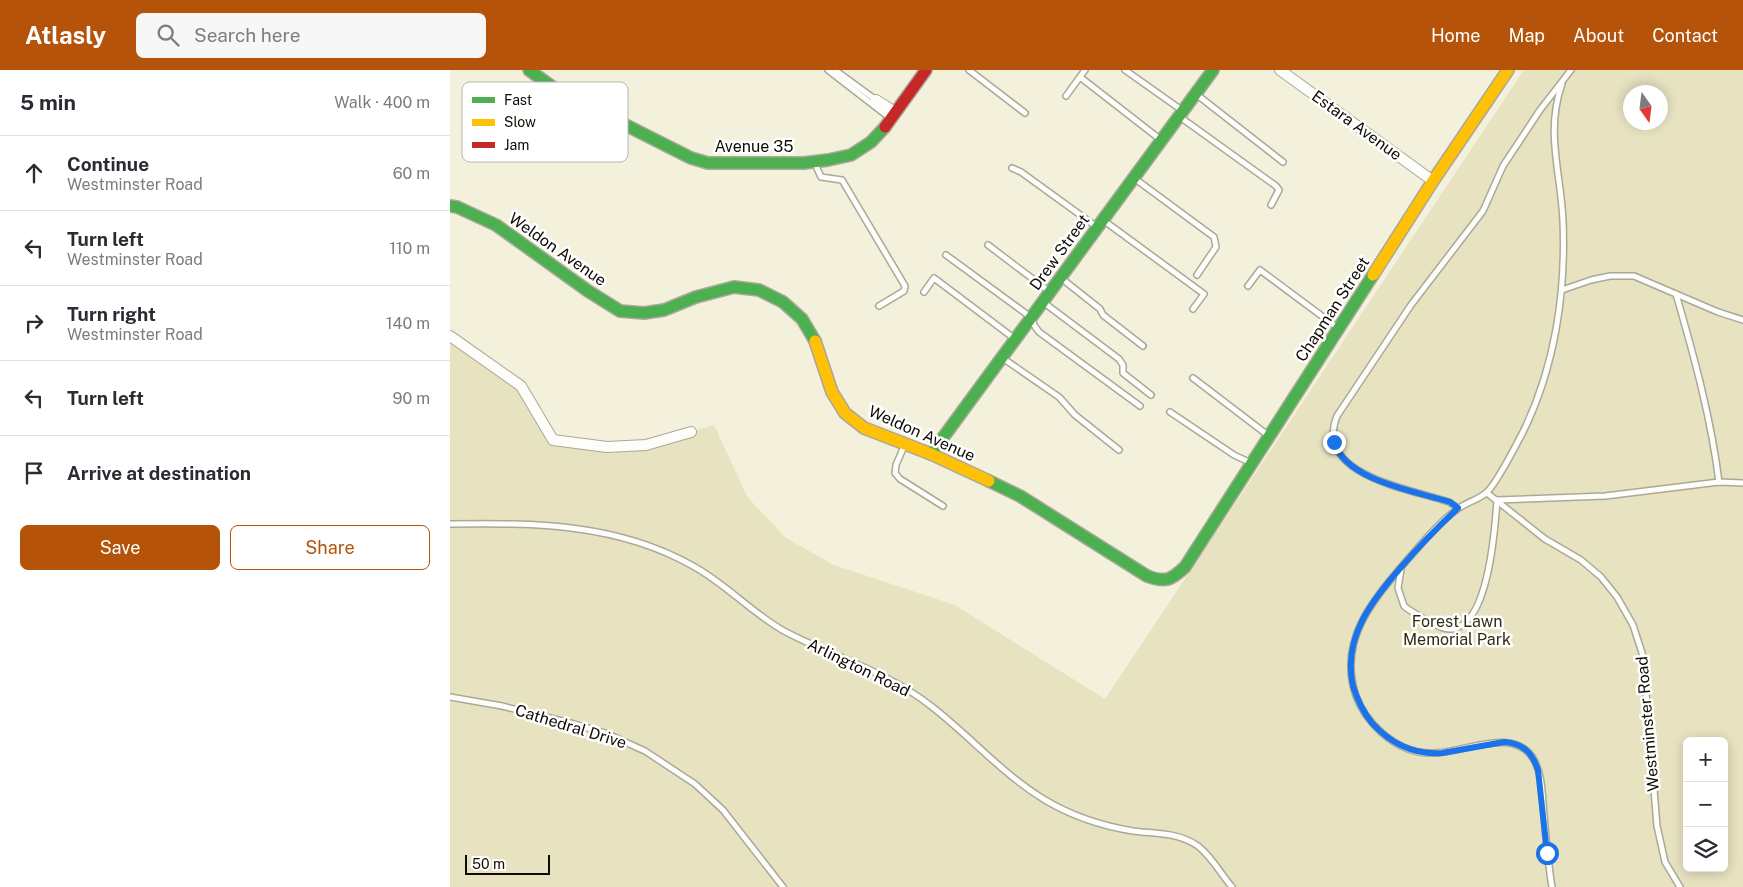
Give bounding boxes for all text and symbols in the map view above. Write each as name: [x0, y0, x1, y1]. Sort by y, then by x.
search box: [136, 13, 486, 58]
text: Atlasly: [25, 21, 106, 49]
icon: search: [154, 21, 182, 49]
text: Search here: [194, 24, 301, 46]
text: Home: [1431, 25, 1481, 46]
text: Map: [1509, 25, 1545, 46]
text: About: [1573, 25, 1624, 46]
text: Contact: [1652, 25, 1718, 46]
legend: [462, 82, 628, 162]
north arrow: [1623, 85, 1668, 130]
street label: Estara Avenue: [1308, 86, 1405, 164]
text: 5 min: [20, 90, 76, 115]
text: Fast: [504, 92, 532, 108]
text: Walk · 400 m: [334, 93, 430, 112]
text: Slow: [504, 114, 536, 130]
text: Jam: [504, 137, 529, 153]
street label: Avenue 35: [714, 137, 794, 156]
text: Continue: [67, 153, 149, 175]
icon: ahead: [20, 159, 48, 187]
text: 60 m: [393, 164, 430, 183]
text: Westminster Road: [67, 175, 203, 194]
street label: Weldon Avenue: [505, 209, 610, 290]
street label: Drew Street: [1025, 211, 1093, 294]
text: Turn left: [67, 228, 144, 250]
icon: left: [20, 234, 48, 262]
text: 110 m: [389, 239, 430, 258]
text: Westminster Road: [67, 250, 203, 269]
street label: Chapman Street: [1291, 253, 1373, 365]
text: Turn right: [67, 303, 156, 325]
icon: right: [20, 309, 48, 337]
text: 140 m: [386, 314, 430, 333]
text: Westminster Road: [67, 325, 203, 344]
icon: left: [20, 384, 48, 412]
text: Turn left: [67, 387, 144, 409]
text: 90 m: [393, 389, 430, 408]
street label: Weldon Avenue: [866, 401, 978, 465]
route end: [1323, 431, 1346, 454]
icon: arrive: [20, 459, 48, 487]
text: Arrive at destination: [67, 462, 251, 484]
button: Save: [20, 525, 220, 570]
button: Share: [230, 525, 430, 570]
park label: Forest Lawn Memorial Park: [1403, 612, 1511, 649]
street label: Arlington Road: [804, 634, 913, 700]
street label: Westminster Road: [1632, 656, 1663, 792]
street label: Cathedral Drive: [513, 701, 629, 752]
map controls: [1683, 737, 1728, 872]
button: +: [1683, 737, 1728, 782]
button: −: [1683, 782, 1728, 827]
button: layers: [1683, 827, 1728, 872]
route start: [1536, 842, 1559, 865]
scale bar: [465, 852, 550, 875]
text: 50 m: [472, 856, 505, 872]

